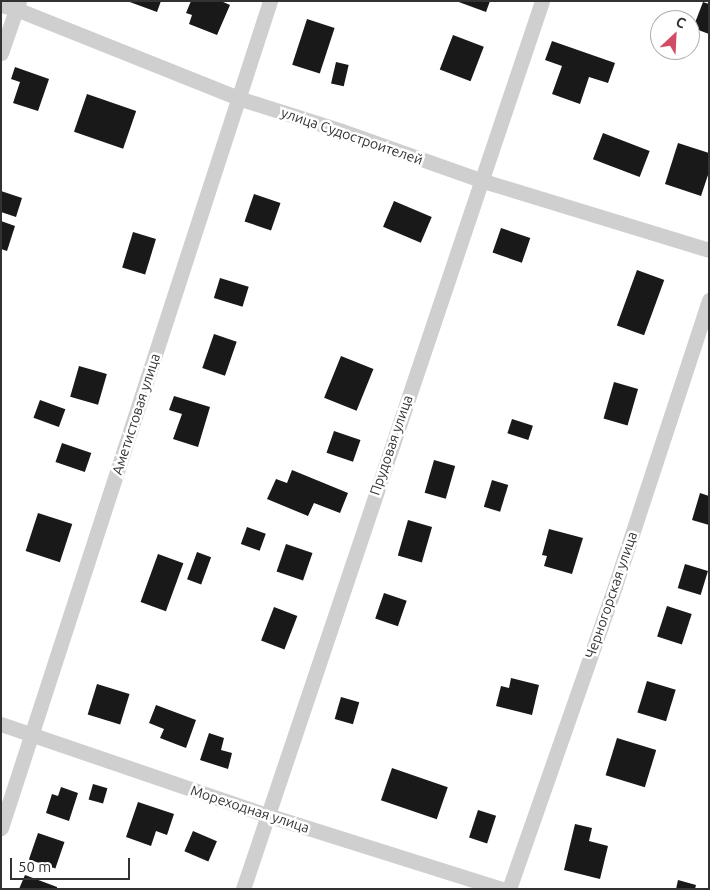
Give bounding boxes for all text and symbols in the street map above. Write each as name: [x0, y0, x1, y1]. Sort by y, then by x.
north arrow: [650, 10, 700, 60]
text: С: [673, 13, 688, 31]
street label: улица Судостроителей: [279, 104, 425, 168]
street label: Аметистовая улица: [108, 351, 164, 477]
street label: Прудовая улица: [366, 393, 416, 497]
street label: Черногорская улица: [581, 529, 641, 661]
street label: Мореходная улица: [188, 782, 312, 836]
scale bar: [12, 848, 132, 880]
text: 50 m: [18, 858, 51, 875]

